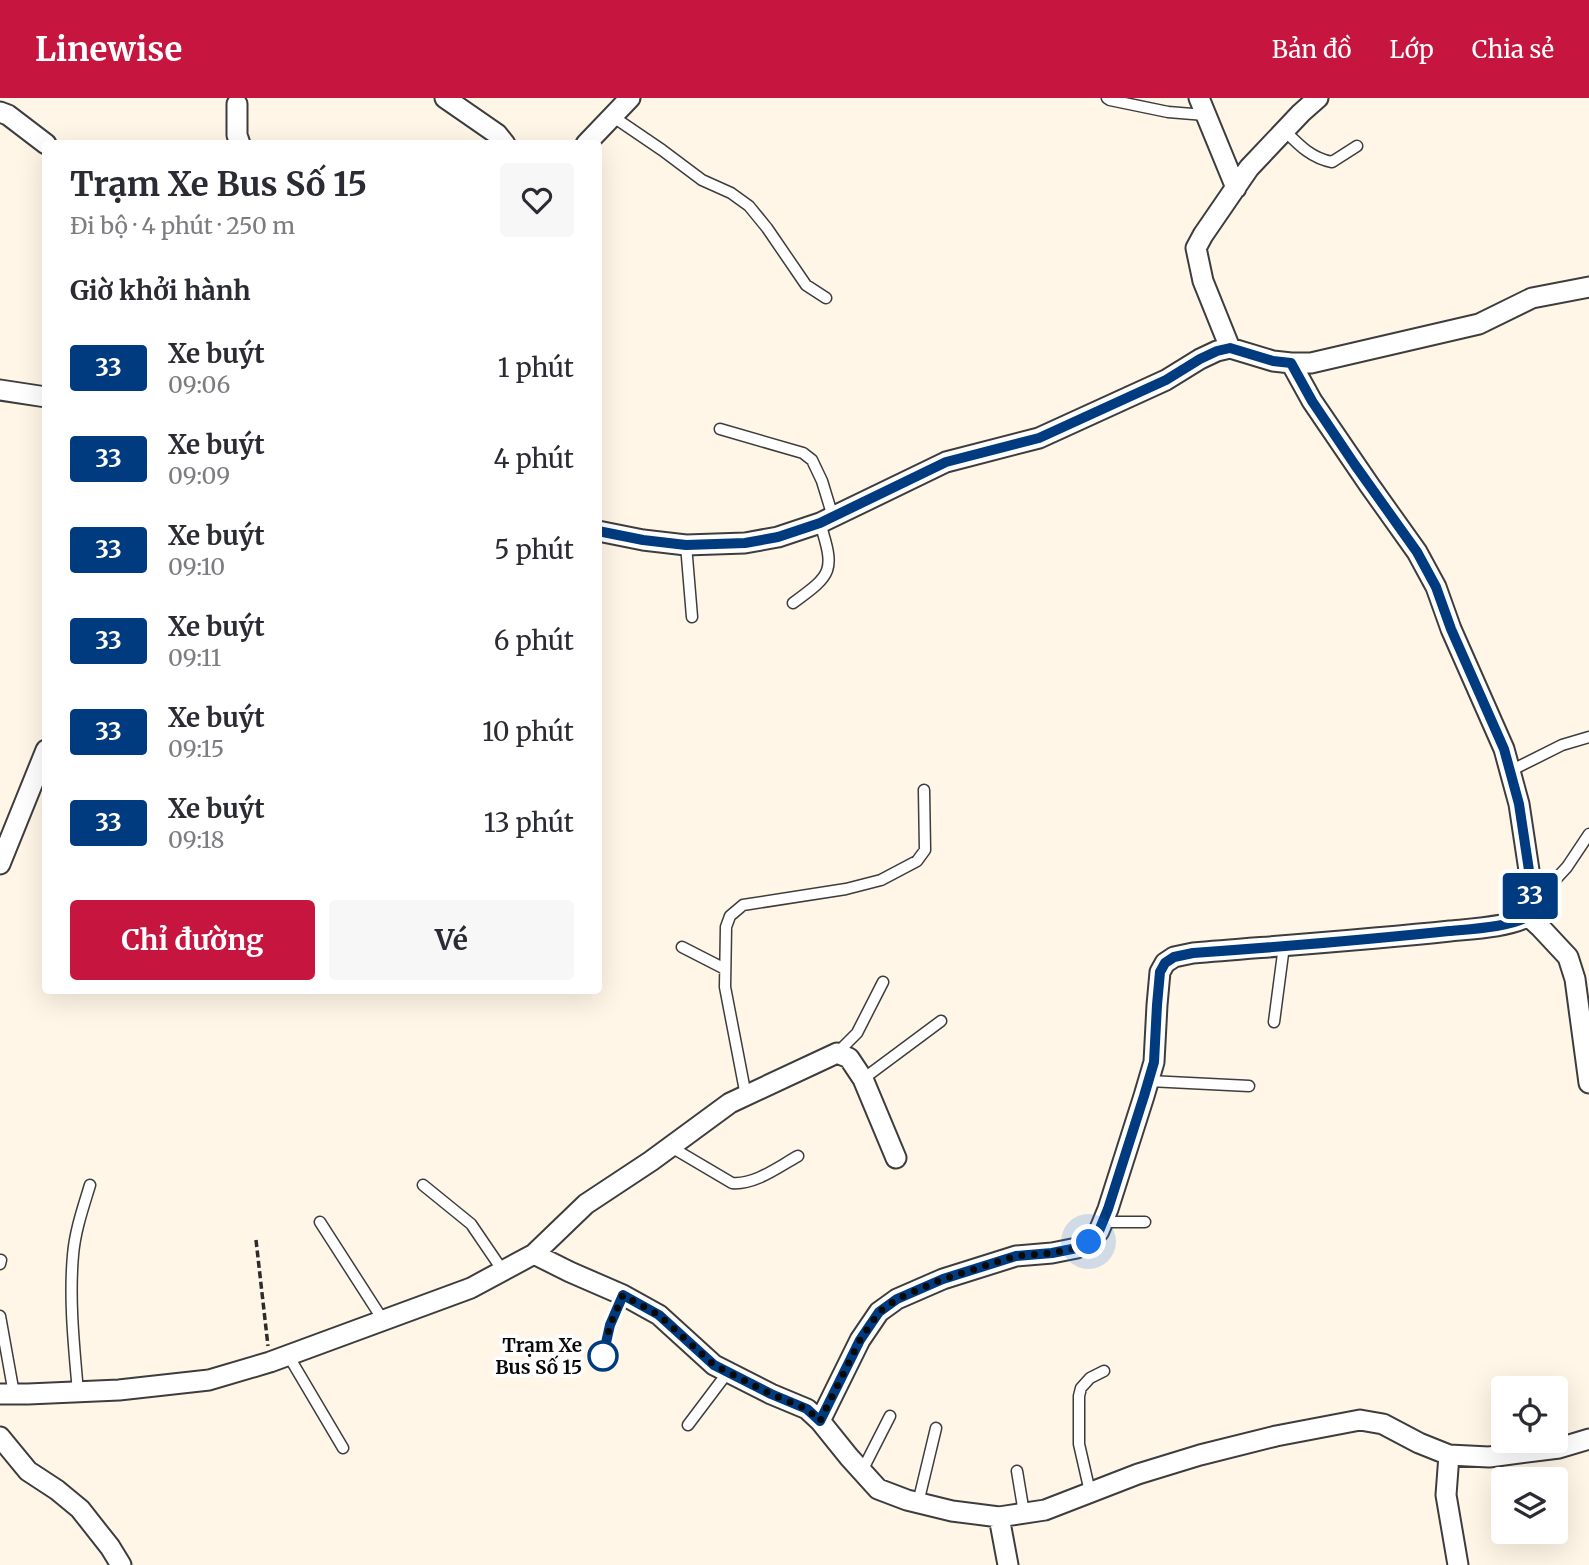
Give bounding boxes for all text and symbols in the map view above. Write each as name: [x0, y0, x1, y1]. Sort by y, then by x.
text: Linewise: [35, 29, 182, 70]
text: Bản đồ: [1272, 34, 1352, 65]
text: Lớp: [1390, 34, 1434, 65]
text: Chia sẻ: [1472, 34, 1554, 65]
button: heart: [500, 163, 574, 237]
text: Trạm Xe Bus Số 15: [70, 164, 367, 205]
text: Đi bộ · 4 phút · 250 m: [70, 211, 295, 240]
text: Giờ khởi hành: [70, 274, 251, 307]
text: Xe buýt: [168, 337, 265, 370]
text: 1 phút: [498, 351, 574, 384]
text: 33: [95, 352, 122, 383]
text: 09:06: [168, 370, 230, 399]
text: Xe buýt: [168, 428, 265, 461]
text: 4 phút: [494, 442, 574, 475]
text: 33: [95, 443, 122, 474]
text: 09:09: [168, 461, 230, 490]
text: Xe buýt: [168, 519, 265, 552]
text: 5 phút: [494, 533, 574, 566]
text: 33: [95, 534, 122, 565]
text: 09:10: [168, 552, 225, 581]
text: Xe buýt: [168, 610, 265, 643]
text: 6 phút: [494, 624, 574, 657]
text: 33: [95, 625, 122, 656]
text: 09:11: [168, 643, 221, 672]
text: Xe buýt: [168, 701, 265, 734]
text: 10 phút: [482, 715, 574, 748]
text: 33: [95, 716, 122, 747]
text: 09:15: [168, 734, 224, 763]
text: Xe buýt: [168, 792, 265, 825]
text: 13 phút: [484, 806, 574, 839]
text: 33: [95, 807, 122, 838]
text: 09:18: [168, 825, 224, 854]
line badge: 33: [1498, 873, 1562, 919]
text: 33: [1517, 880, 1543, 911]
button: Chỉ đường: [70, 900, 315, 980]
button: Vé: [329, 900, 574, 980]
your location: [1071, 1224, 1106, 1259]
place label: Trạm Xe Bus Số 15: [495, 1333, 582, 1379]
marker: Trạm Xe Bus Số 15: [588, 1341, 618, 1371]
map controls: [1491, 1376, 1568, 1544]
button: locate: [1491, 1376, 1568, 1453]
button: layers: [1491, 1467, 1568, 1544]

